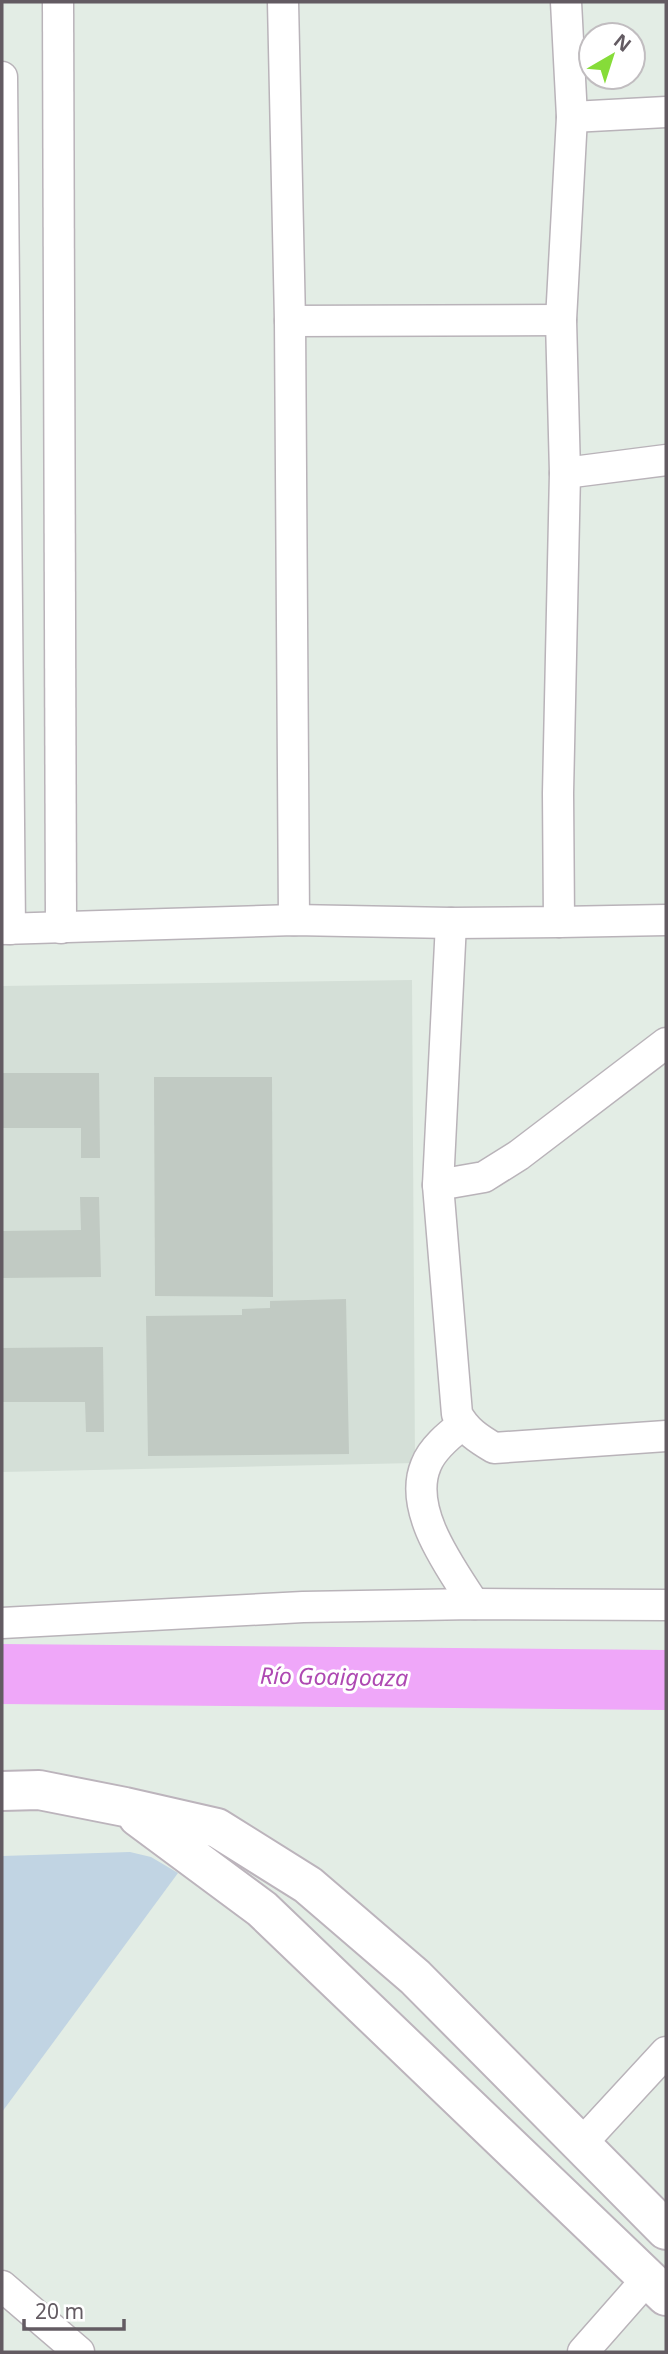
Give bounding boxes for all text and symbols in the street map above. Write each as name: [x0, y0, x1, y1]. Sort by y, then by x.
north arrow: [577, 21, 647, 91]
text: N: [609, 28, 637, 58]
water label: Río Goaigoaza: [260, 1659, 408, 1693]
scale bar: [24, 2288, 124, 2332]
text: 20 m: [35, 2297, 84, 2325]

